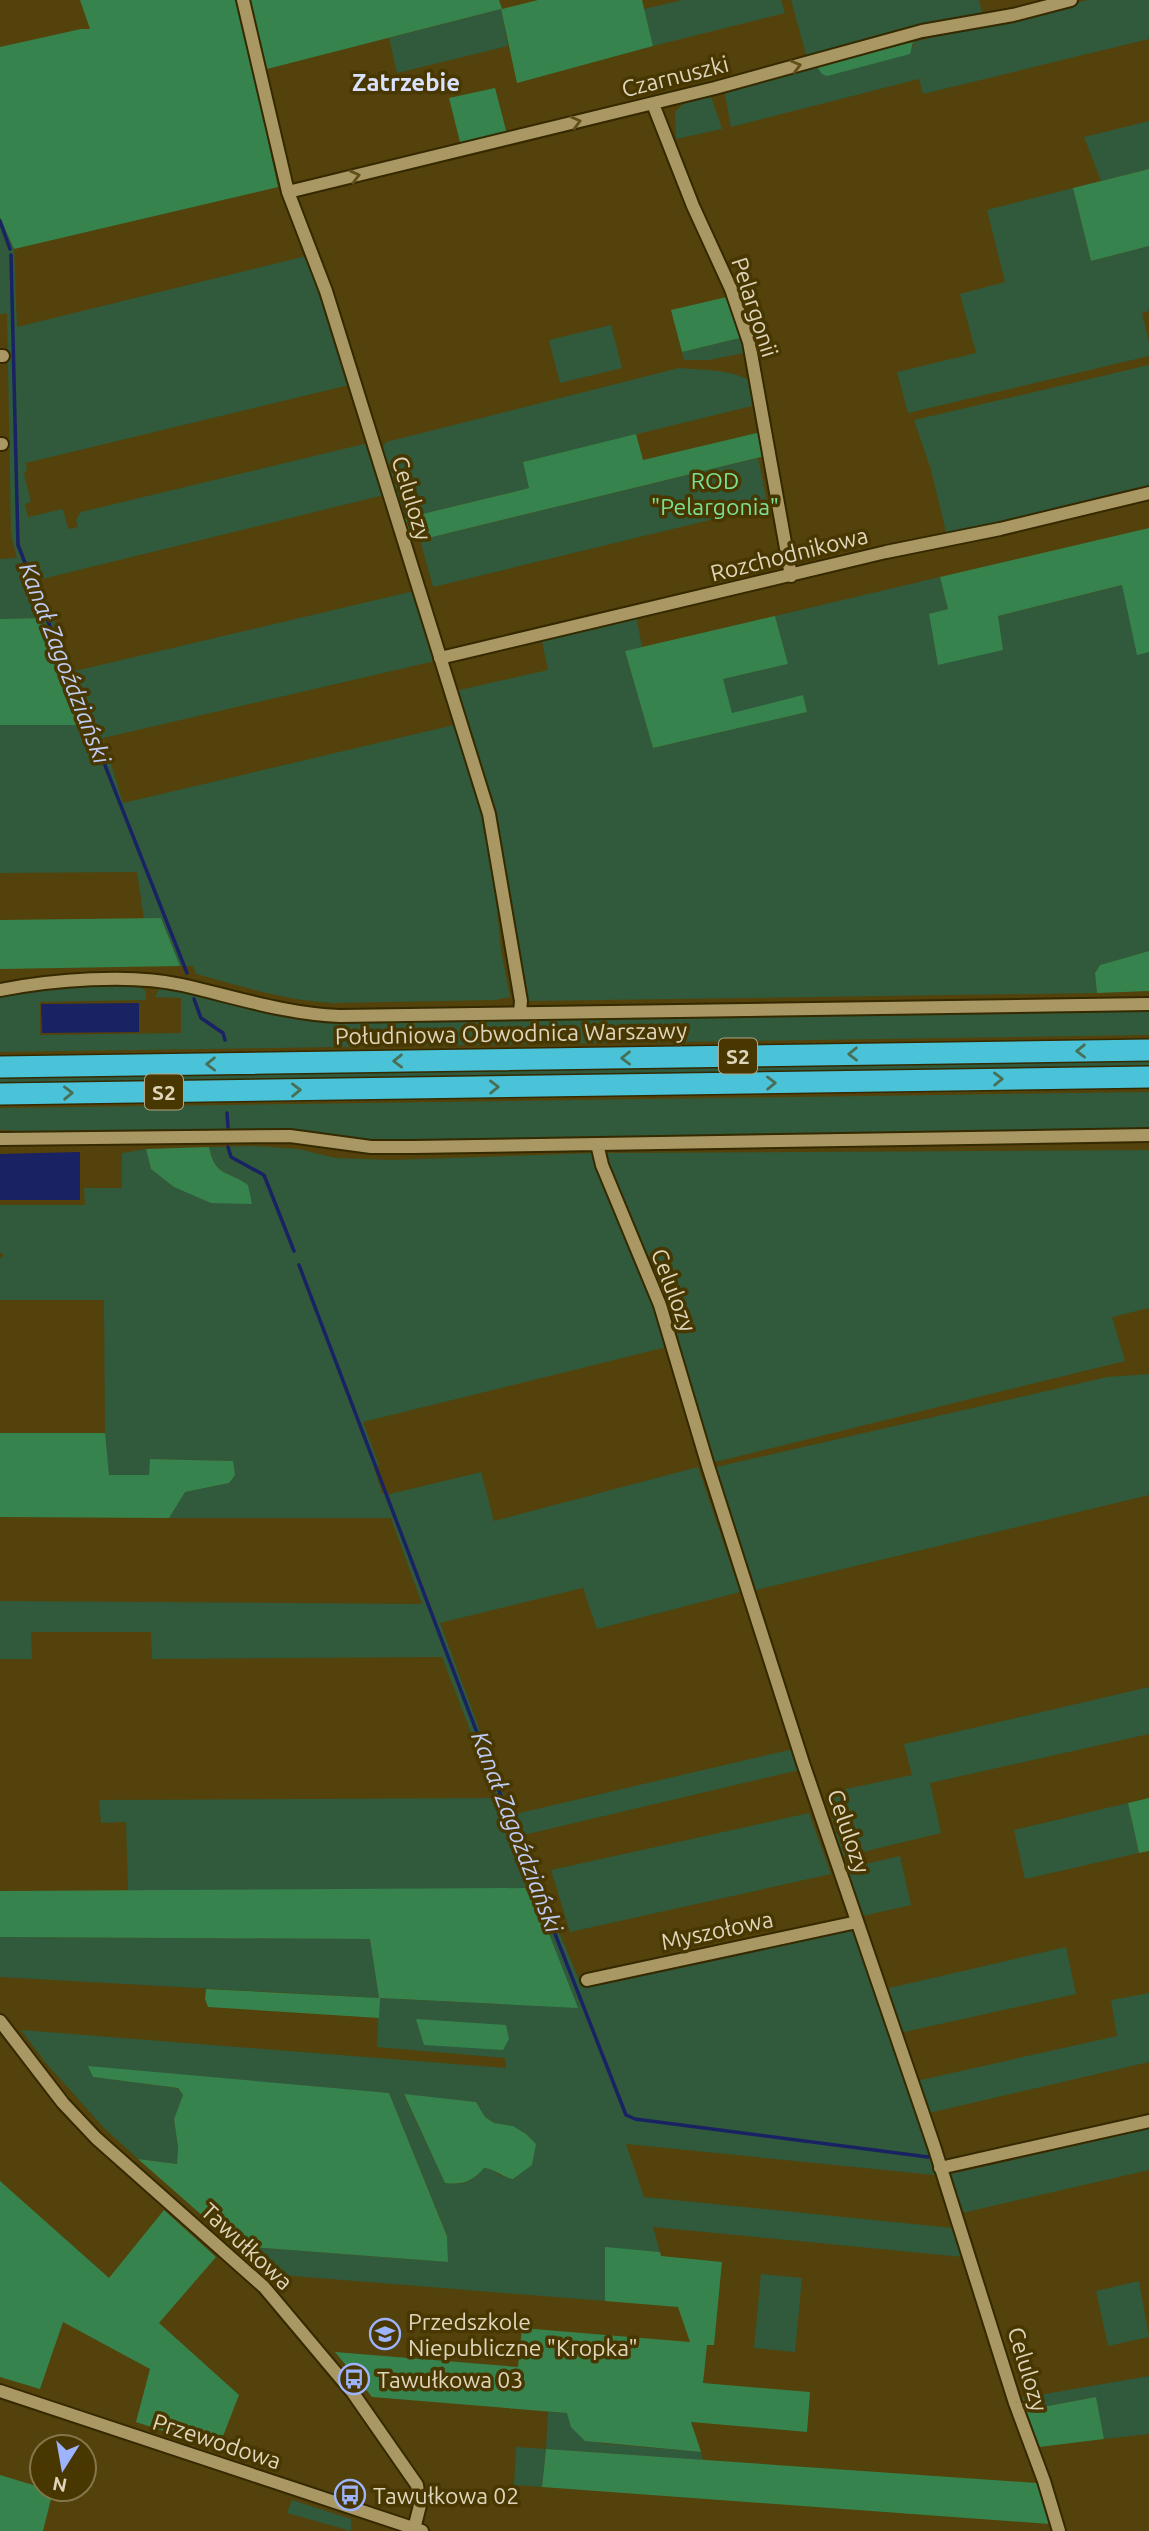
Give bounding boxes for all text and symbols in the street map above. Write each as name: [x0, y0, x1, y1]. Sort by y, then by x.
street label: Czarnuszki: [619, 51, 731, 101]
one-way arrow: [790, 60, 802, 74]
district label: Zatrzebie: [352, 69, 460, 96]
one-way arrow: [570, 116, 582, 130]
one-way arrow: [349, 169, 361, 184]
street label: Pelargonii: [727, 254, 783, 360]
street label: Celulozy: [387, 453, 437, 543]
park label: ROD "Pelargonia": [651, 468, 779, 519]
street label: Rozchodnikowa: [708, 522, 870, 586]
water label: Kanał Zagoździański: [14, 559, 116, 768]
street label: Południowa Obwodnica Warszawy: [335, 1017, 687, 1049]
road number: S2: [719, 1038, 757, 1074]
one-way arrow: [1075, 1043, 1086, 1059]
one-way arrow: [848, 1046, 858, 1062]
one-way arrow: [620, 1050, 631, 1065]
one-way arrow: [393, 1053, 403, 1069]
one-way arrow: [205, 1056, 215, 1072]
one-way arrow: [993, 1072, 1004, 1087]
road number: S2: [145, 1074, 183, 1110]
one-way arrow: [765, 1075, 776, 1090]
one-way arrow: [489, 1079, 500, 1094]
one-way arrow: [290, 1082, 301, 1097]
one-way arrow: [63, 1085, 74, 1101]
street label: Celulozy: [647, 1245, 701, 1335]
water label: Kanał Zagoździański: [466, 1728, 568, 1937]
street label: Celulozy: [823, 1786, 875, 1876]
street label: Myszołowa: [659, 1906, 775, 1954]
street label: Tawułkowa: [196, 2198, 298, 2294]
place label: Przedszkole Niepubliczne "Kropka": [408, 2309, 638, 2360]
school or university icon: Przedszkole Niepubliczne "Kropka": [368, 2317, 402, 2351]
street label: Celulozy: [1003, 2324, 1053, 2414]
bus stop icon: Tawułkowa 03: [337, 2362, 371, 2396]
place label: Tawułkowa 03: [377, 2367, 523, 2392]
street label: Przewodowa: [150, 2409, 284, 2473]
north arrow: [28, 2433, 98, 2503]
text: N: [51, 2473, 69, 2497]
bus stop icon: Tawułkowa 02: [333, 2478, 367, 2512]
place label: Tawułkowa 02: [373, 2483, 519, 2508]

